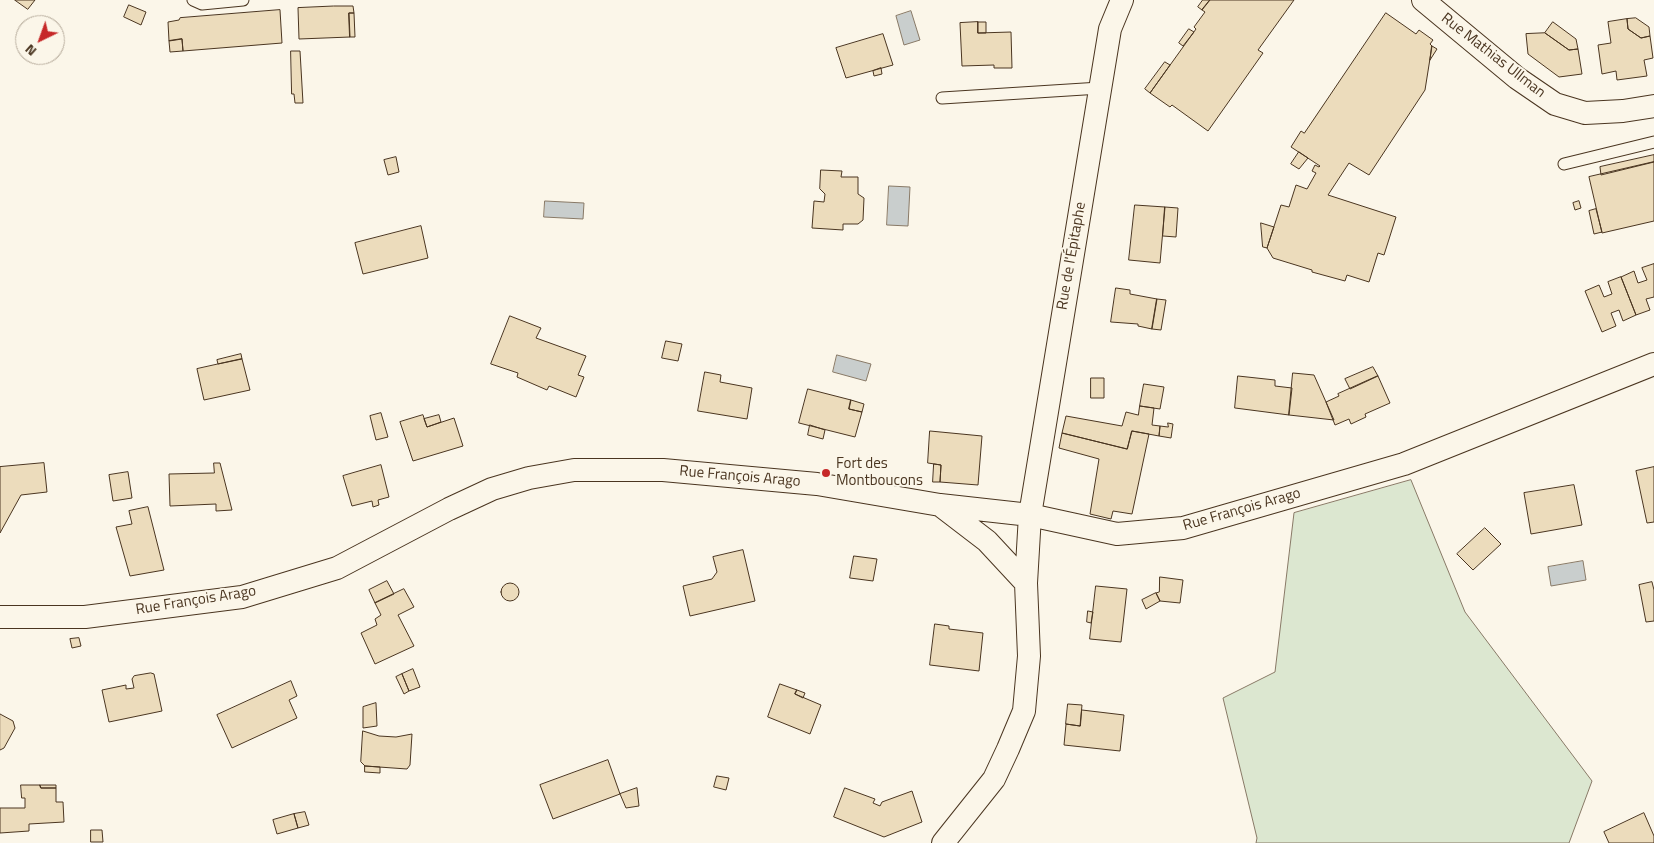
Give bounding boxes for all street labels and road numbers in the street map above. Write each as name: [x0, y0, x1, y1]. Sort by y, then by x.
street label: Rue Mathias Ullman: [1437, 10, 1549, 102]
street label: Rue de l'Épitaphe: [1054, 201, 1090, 311]
street label: Rue François Arago: [679, 463, 801, 491]
street label: Rue François Arago: [1181, 485, 1303, 535]
street label: Rue François Arago: [135, 583, 257, 619]

